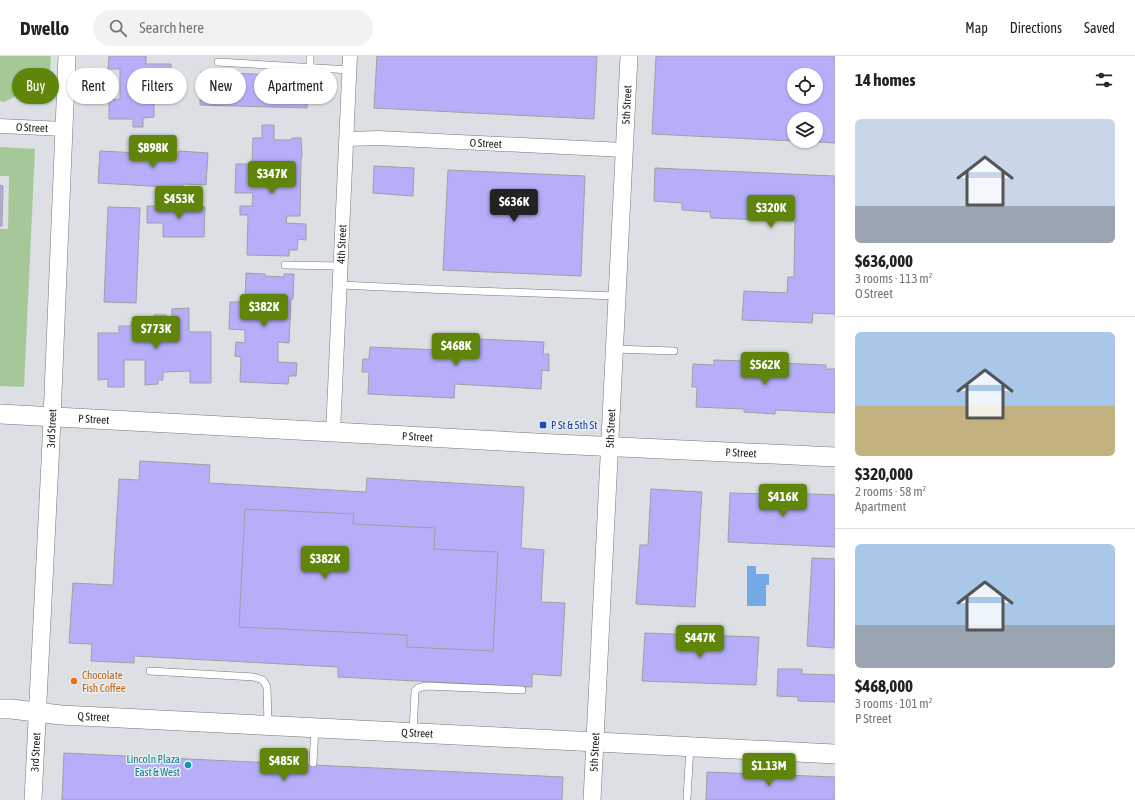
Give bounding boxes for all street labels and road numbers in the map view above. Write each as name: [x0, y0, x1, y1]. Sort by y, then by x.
street label: 5th Street: [620, 85, 634, 125]
street label: O Street: [16, 121, 48, 134]
street label: O Street: [470, 136, 502, 150]
street label: 4th Street: [335, 224, 348, 264]
street label: 5th Street: [604, 408, 617, 448]
street label: 3rd Street: [45, 409, 58, 448]
street label: P Street: [78, 412, 110, 426]
street label: P Street: [402, 430, 433, 443]
street label: P Street: [725, 446, 757, 459]
street label: Q Street: [77, 710, 110, 723]
street label: Q Street: [401, 726, 434, 740]
street label: 3rd Street: [28, 732, 42, 772]
street label: 5th Street: [587, 732, 601, 772]

